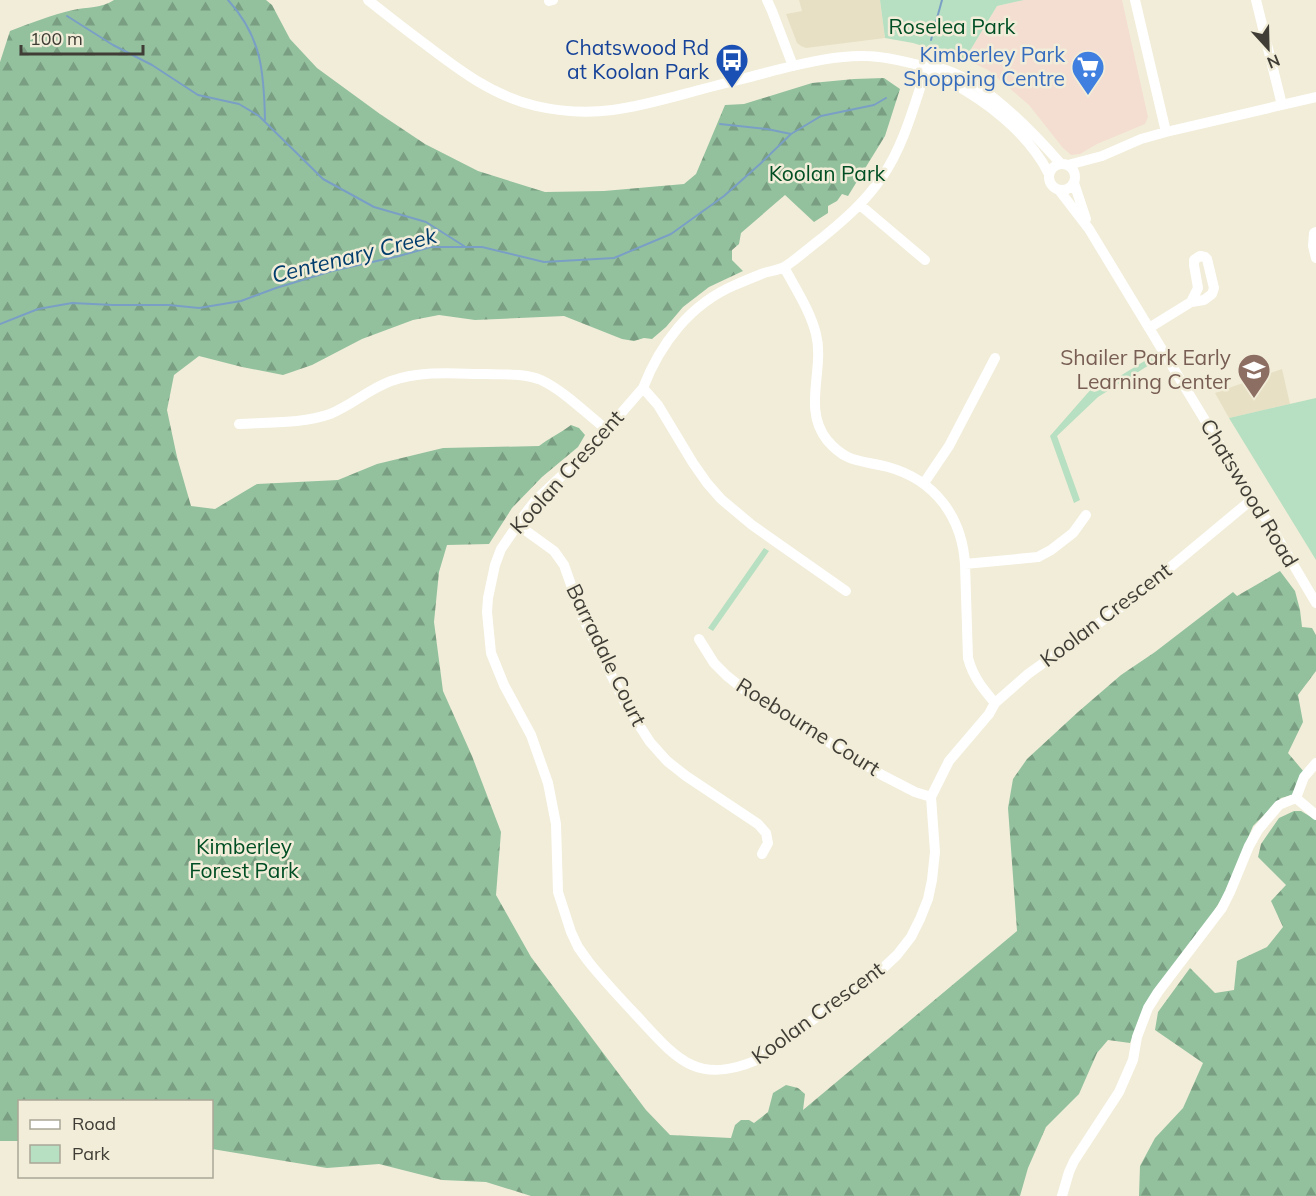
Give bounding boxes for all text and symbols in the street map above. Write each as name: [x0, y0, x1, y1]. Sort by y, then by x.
park label: Roselea Park: [889, 13, 1016, 39]
scale bar: [21, 18, 142, 56]
north arrow: [1238, 18, 1298, 78]
text: 100 m: [30, 27, 83, 50]
place label: Chatswood Rd at Koolan Park: [565, 34, 709, 84]
place label: Kimberley Park Shopping Centre: [903, 41, 1065, 91]
bus stop icon: Chatswood Rd at Koolan Park: [714, 42, 750, 89]
supermarket icon: Kimberley Park Shopping Centre: [1070, 49, 1106, 96]
text: N: [1264, 50, 1283, 73]
park label: Koolan Park: [769, 160, 886, 186]
water label: Centenary Creek: [269, 221, 440, 289]
place label: Shailer Park Early Learning Center: [1060, 344, 1231, 394]
school or university icon: Shailer Park Early Learning Center: [1236, 352, 1272, 399]
street label: Koolan Crescent: [504, 404, 629, 539]
street label: Chatswood Road: [1195, 414, 1304, 571]
street label: Koolan Crescent: [1035, 556, 1176, 672]
street label: Barradale Court: [561, 579, 653, 730]
street label: Roebourne Court: [732, 672, 885, 781]
park label: Kimberley Forest Park: [189, 833, 299, 883]
street label: Koolan Crescent: [746, 955, 889, 1069]
legend: [18, 1100, 213, 1178]
text: Road: [72, 1112, 116, 1135]
text: Park: [72, 1142, 111, 1165]

